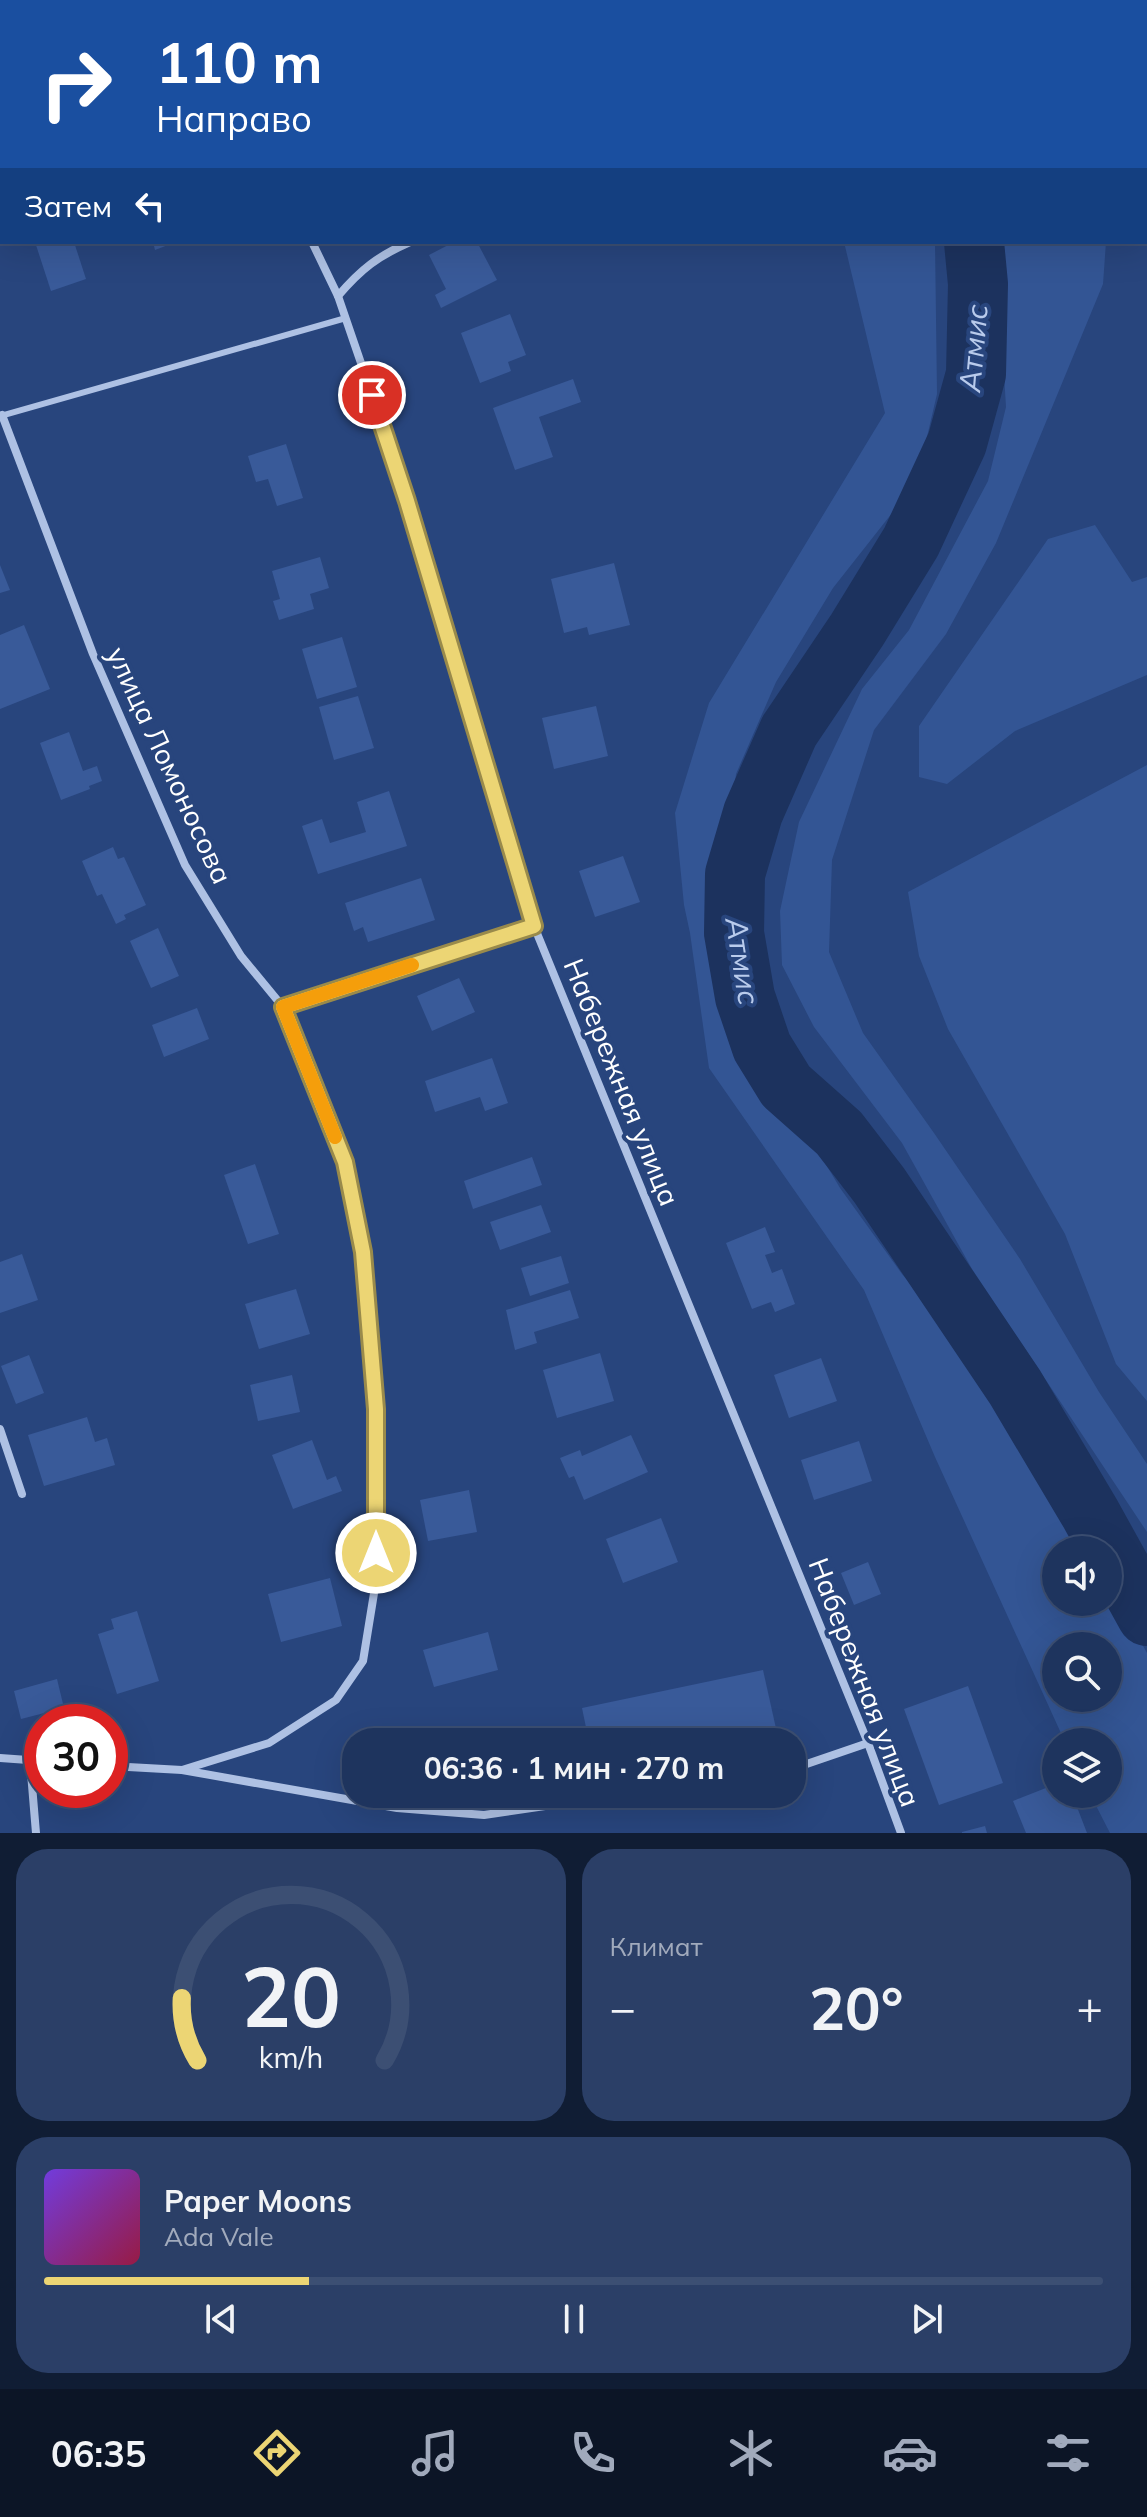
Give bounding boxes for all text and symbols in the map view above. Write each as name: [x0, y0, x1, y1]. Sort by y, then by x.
text: 110 m: [156, 27, 323, 97]
icon: right: [24, 32, 128, 136]
text: Направо: [156, 96, 312, 141]
icon: left: [128, 184, 172, 228]
text: Затем: [24, 187, 112, 225]
water label: Атмис: [950, 303, 996, 394]
pin: [338, 361, 406, 429]
icon: arrive: [350, 373, 394, 417]
street label: улица Ломоносова: [100, 641, 240, 889]
water label: Атмис: [717, 914, 769, 1007]
street label: Набережная улица: [556, 953, 688, 1211]
position arrow: [334, 1511, 418, 1595]
map controls: [1042, 1536, 1122, 1808]
button: sound: [1042, 1536, 1122, 1616]
street label: Набережная улица: [801, 1553, 929, 1811]
button: search: [1042, 1632, 1122, 1712]
speed limit sign: 30: [24, 1704, 128, 1808]
button: layers: [1042, 1728, 1122, 1808]
text: 06:36 · 1 мин · 270 m: [424, 1749, 724, 1787]
text: Климат: [610, 1930, 703, 1963]
text: 20: [241, 1943, 341, 2048]
text: 20°: [809, 1970, 904, 2045]
text: −: [610, 1980, 636, 2035]
text: +: [1077, 1980, 1103, 2035]
text: km/h: [258, 2039, 323, 2075]
text: Paper Moons: [164, 2182, 352, 2220]
text: Ada Vale: [164, 2220, 274, 2253]
icon: previous: [199, 2297, 243, 2341]
icon: pause: [552, 2297, 596, 2341]
icon: next: [905, 2297, 949, 2341]
icon: directions: [249, 2425, 305, 2481]
icon: music: [407, 2425, 463, 2481]
icon: phone: [565, 2425, 621, 2481]
icon: climate: [723, 2425, 779, 2481]
icon: car: [882, 2425, 938, 2481]
icon: filters: [1040, 2425, 1096, 2481]
text: 06:35: [51, 2431, 146, 2476]

